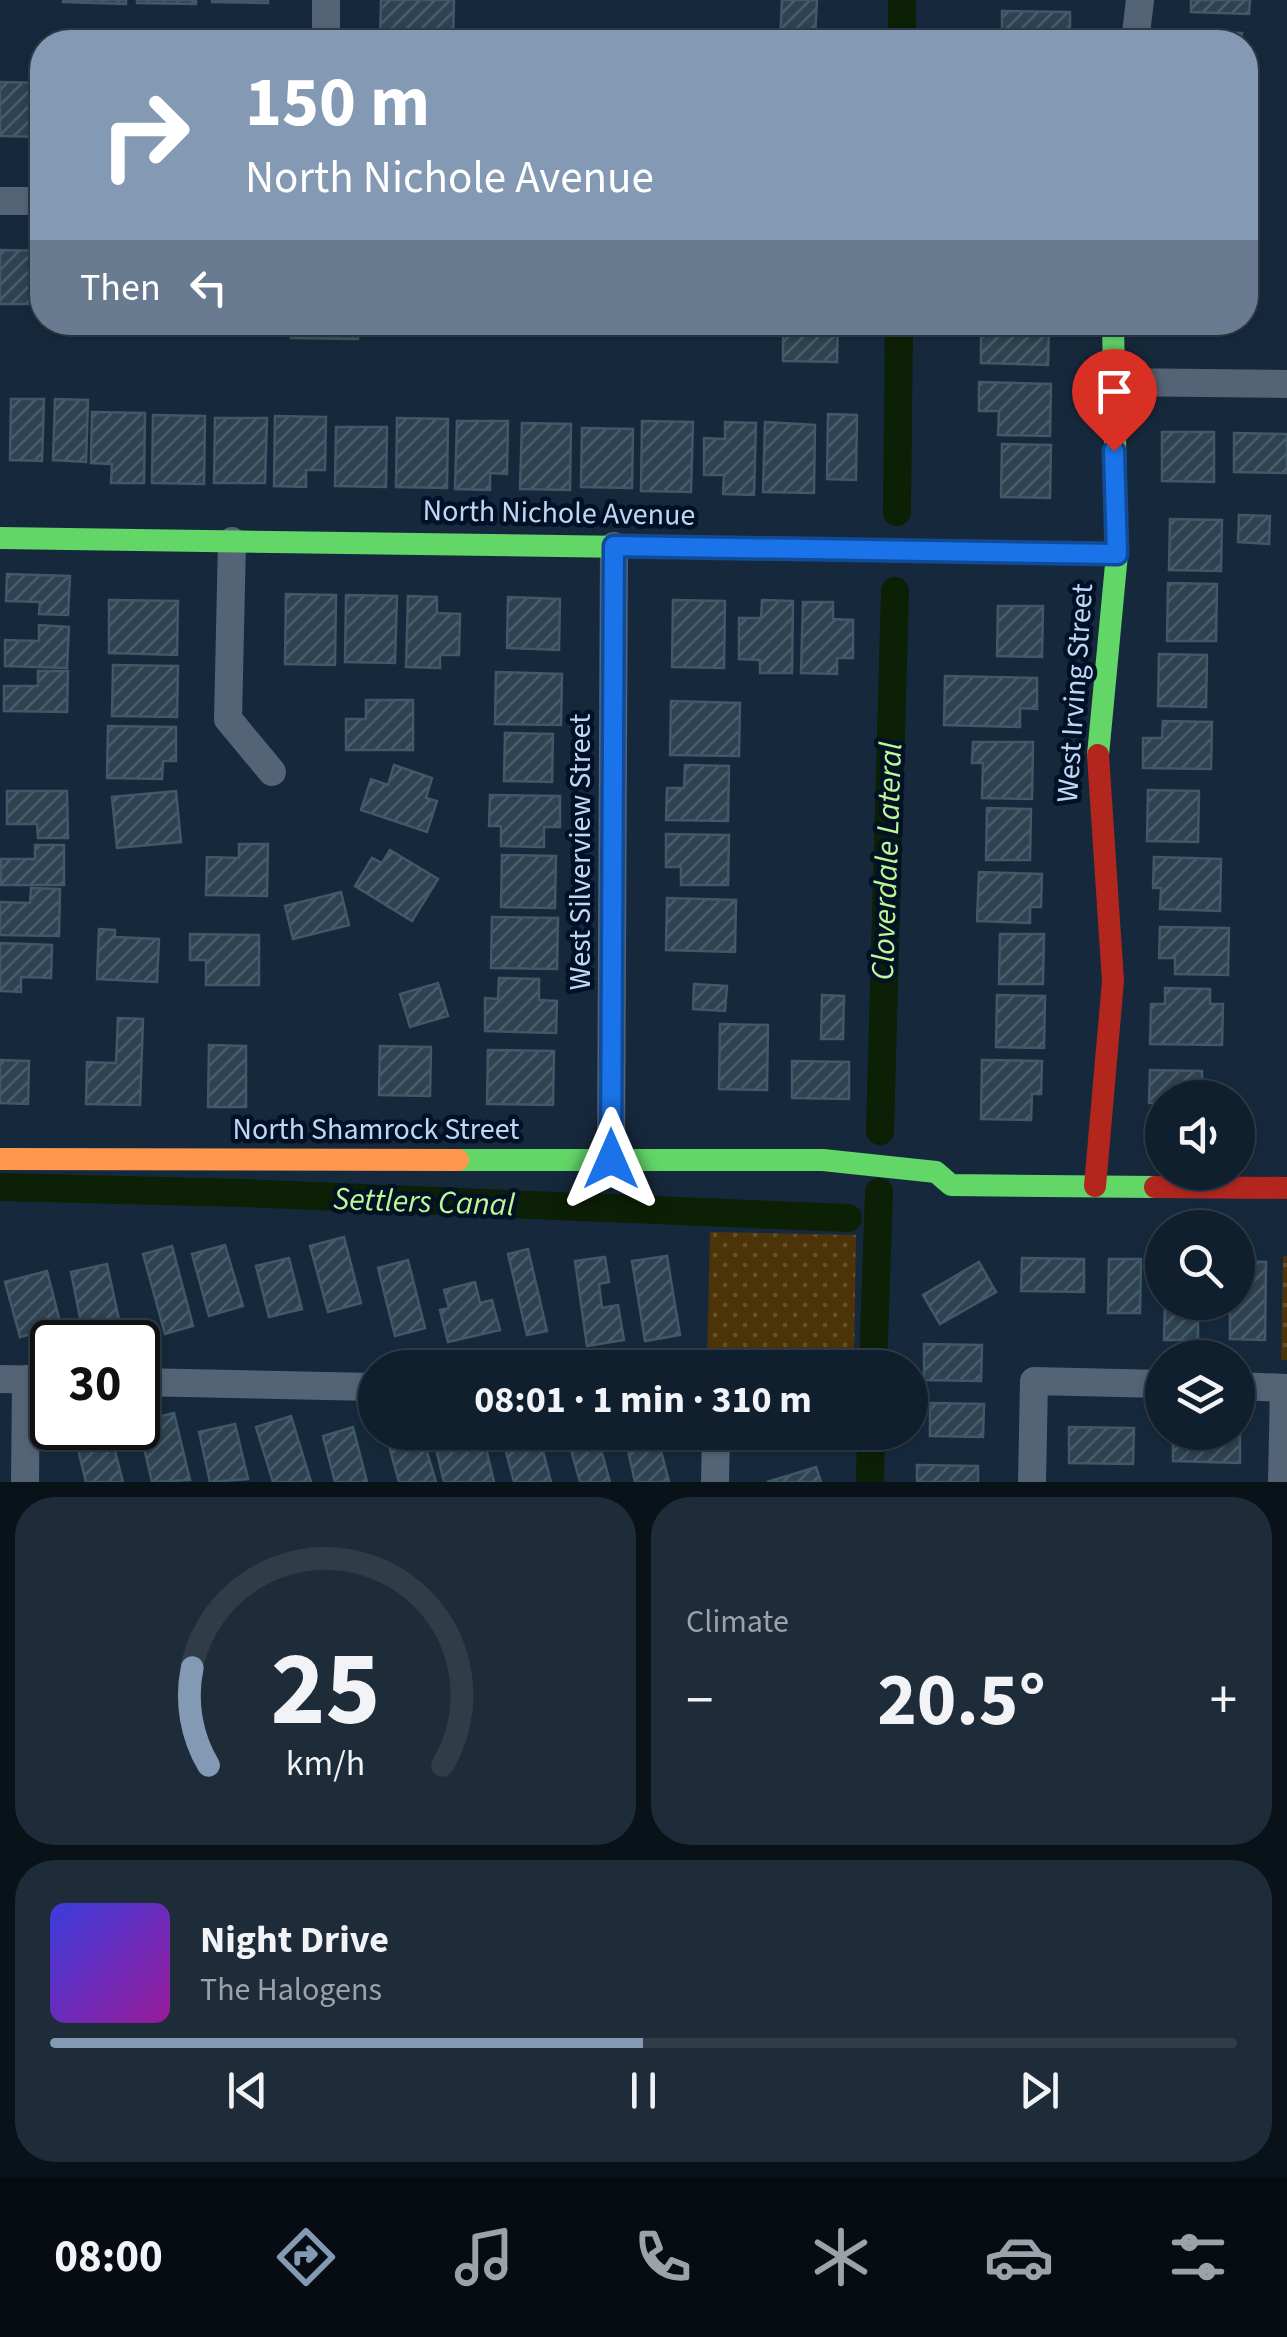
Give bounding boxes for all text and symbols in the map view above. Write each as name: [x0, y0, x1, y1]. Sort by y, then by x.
text: 150 m: [245, 53, 430, 153]
icon: right: [80, 70, 210, 200]
text: North Nichole Avenue: [245, 146, 654, 210]
icon: left: [181, 260, 236, 315]
text: Then: [80, 261, 161, 315]
pin: [1072, 349, 1157, 452]
icon: arrive: [1087, 364, 1142, 419]
street label: North Nichole Avenue: [422, 489, 696, 537]
street label: West Irving Street: [1046, 582, 1104, 804]
street label: West Silverview Street: [559, 714, 602, 990]
water label: Cloverdale Lateral: [860, 741, 914, 981]
map controls: [1145, 1080, 1255, 1450]
button: sound: [1145, 1080, 1255, 1190]
position arrow: [559, 1107, 663, 1211]
street label: North Shamrock Street: [233, 1108, 519, 1151]
water label: Settlers Canal: [332, 1176, 516, 1228]
button: search: [1145, 1210, 1255, 1320]
speed limit sign: 30: [30, 1320, 160, 1450]
button: layers: [1145, 1340, 1255, 1450]
text: 08:01 · 1 min · 310 m: [474, 1373, 812, 1427]
text: Climate: [686, 1599, 789, 1645]
text: 25: [271, 1617, 380, 1765]
text: 20.5°: [877, 1647, 1046, 1754]
text: −: [686, 1662, 713, 1740]
text: +: [1210, 1662, 1237, 1740]
text: km/h: [286, 1738, 365, 1789]
text: Night Drive: [200, 1913, 389, 1967]
text: The Halogens: [200, 1967, 382, 2013]
icon: previous: [220, 2063, 275, 2118]
icon: pause: [616, 2063, 671, 2118]
icon: next: [1012, 2063, 1067, 2118]
icon: directions: [271, 2222, 341, 2292]
icon: music: [449, 2222, 519, 2292]
icon: phone: [628, 2222, 698, 2292]
icon: climate: [806, 2222, 876, 2292]
icon: car: [984, 2222, 1054, 2292]
icon: filters: [1163, 2222, 1233, 2292]
text: 08:00: [54, 2225, 163, 2289]

